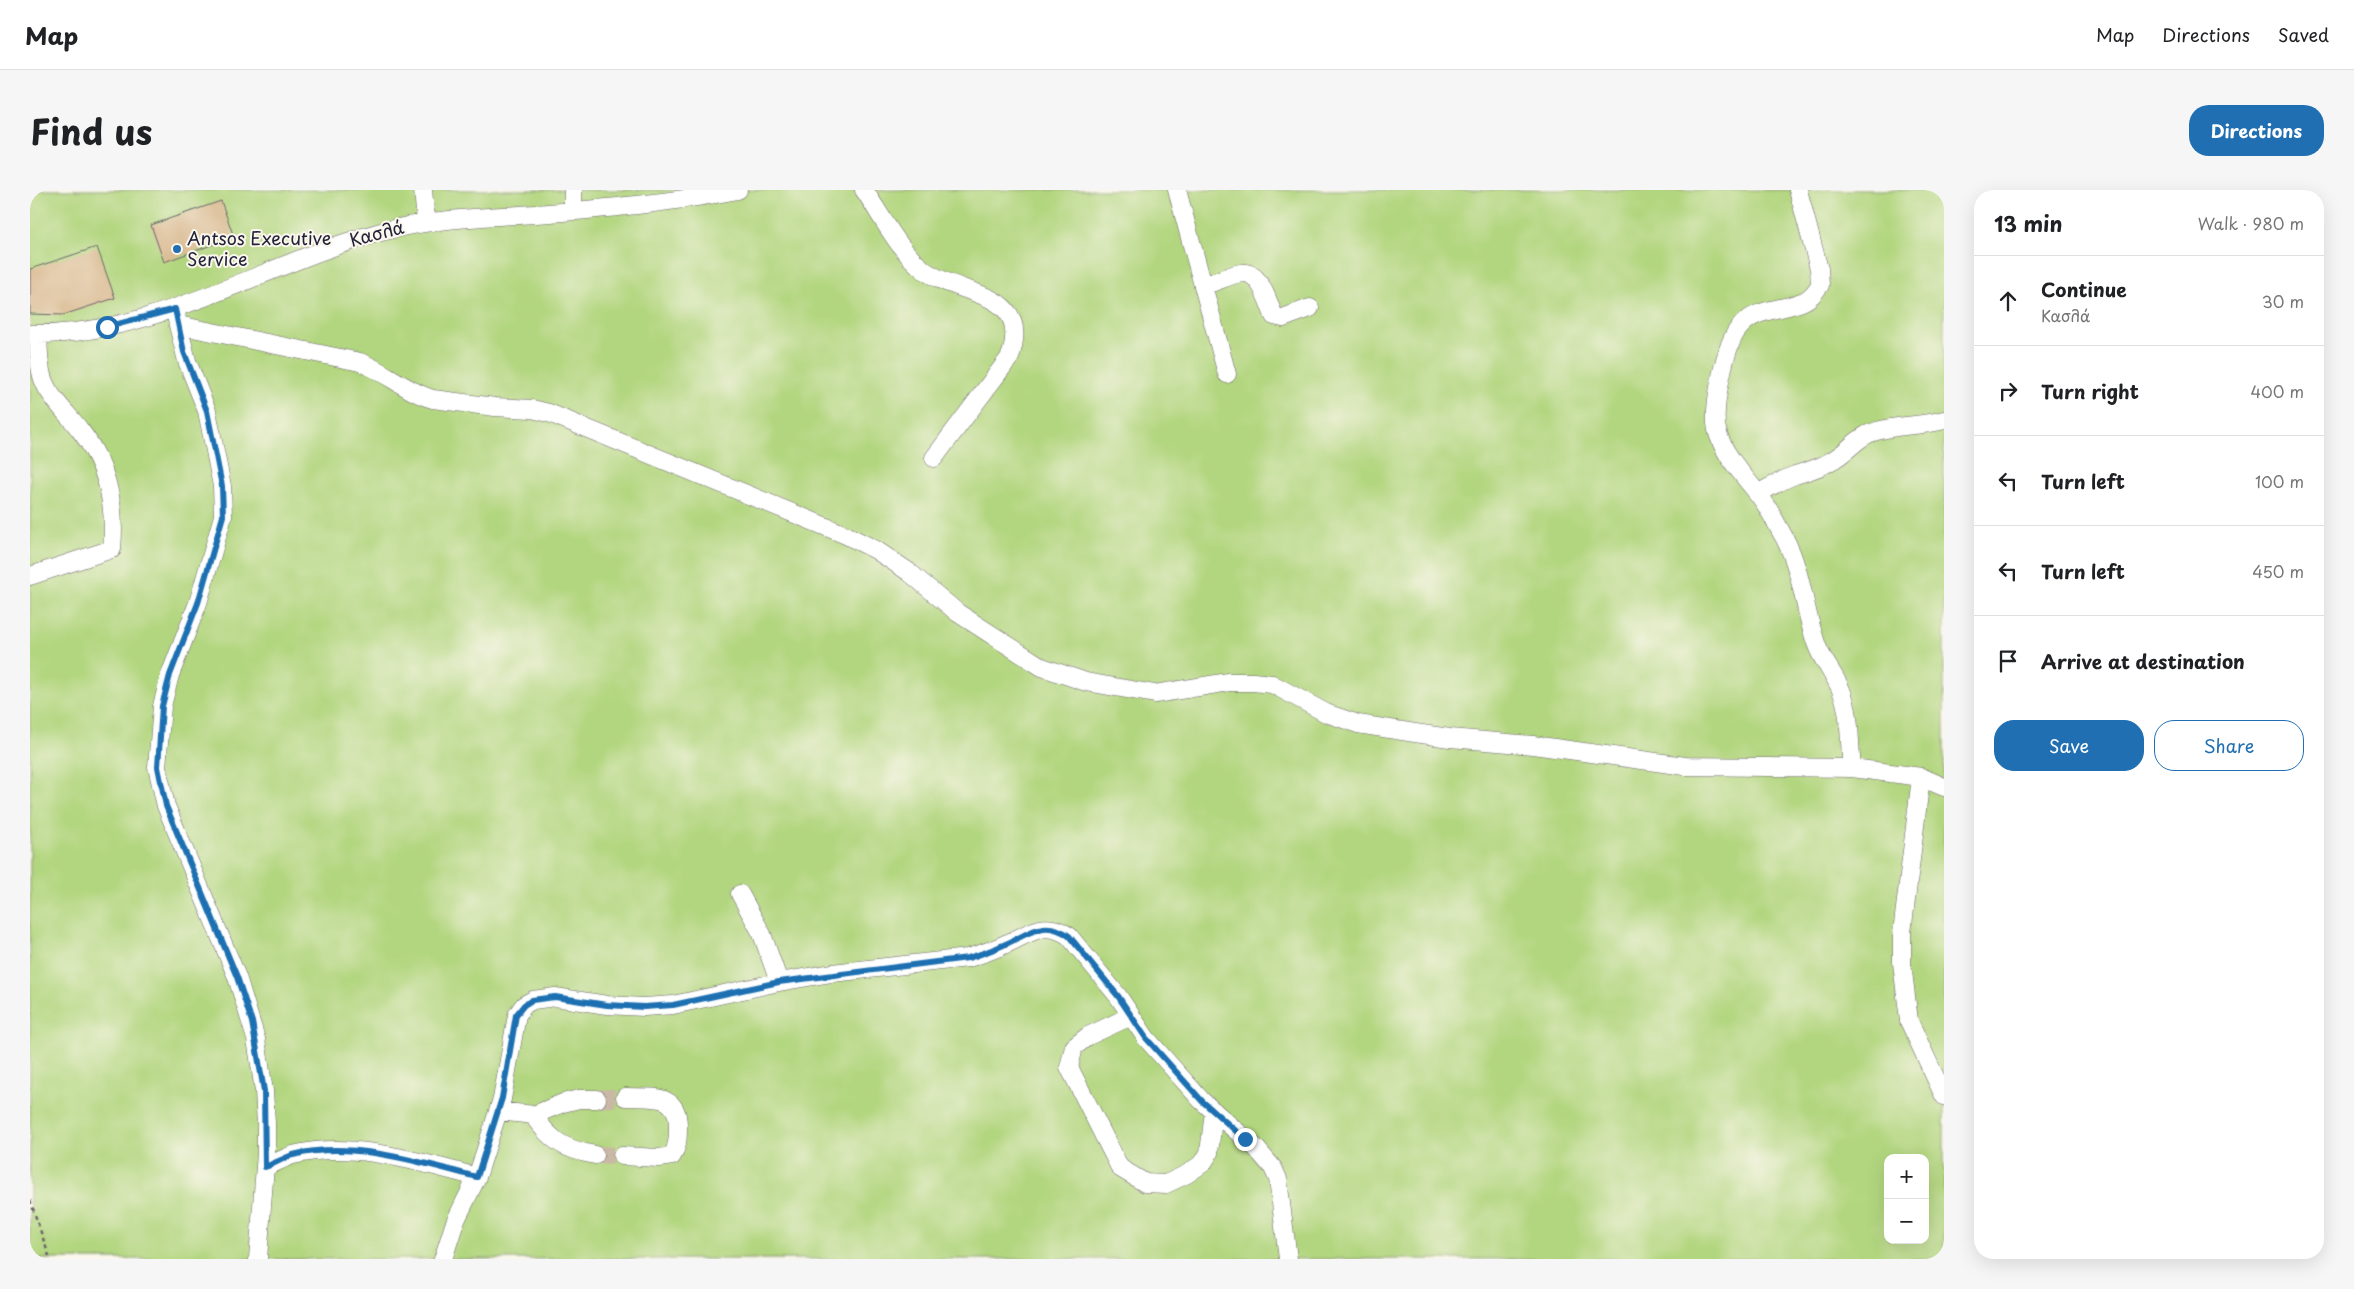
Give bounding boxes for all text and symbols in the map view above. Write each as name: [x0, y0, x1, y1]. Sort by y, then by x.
text: Map: [25, 17, 78, 53]
text: Map: [2096, 21, 2134, 48]
text: Directions: [2162, 21, 2250, 48]
text: Saved: [2278, 21, 2329, 48]
text: Find us: [30, 104, 152, 157]
button: Directions: [2189, 105, 2324, 156]
text: 13 min: [1994, 207, 2062, 239]
text: Walk · 980 m: [2198, 211, 2304, 235]
street label: Κασλά: [346, 212, 407, 253]
place label: Antsos Executive Service: [187, 224, 331, 272]
marker: Antsos Executive Service: [171, 243, 183, 255]
text: Continue: [2041, 275, 2127, 303]
icon: ahead: [1994, 287, 2022, 315]
text: 30 m: [2262, 289, 2304, 313]
text: Κασλά: [2041, 303, 2090, 327]
route start: [96, 316, 119, 339]
icon: right: [1994, 377, 2022, 405]
text: Turn right: [2041, 377, 2139, 405]
text: 400 m: [2251, 379, 2304, 403]
icon: left: [1994, 467, 2022, 495]
text: Turn left: [2041, 467, 2125, 495]
text: 100 m: [2255, 469, 2304, 493]
icon: left: [1994, 557, 2022, 585]
text: Turn left: [2041, 557, 2125, 585]
text: 450 m: [2252, 559, 2304, 583]
icon: arrive: [1994, 647, 2022, 675]
text: Arrive at destination: [2041, 647, 2245, 675]
button: Save: [1994, 720, 2144, 771]
button: Share: [2154, 720, 2304, 771]
route end: [1234, 1128, 1257, 1151]
map controls: [1884, 1154, 1929, 1244]
button: +: [1884, 1154, 1929, 1199]
button: −: [1884, 1199, 1929, 1244]

